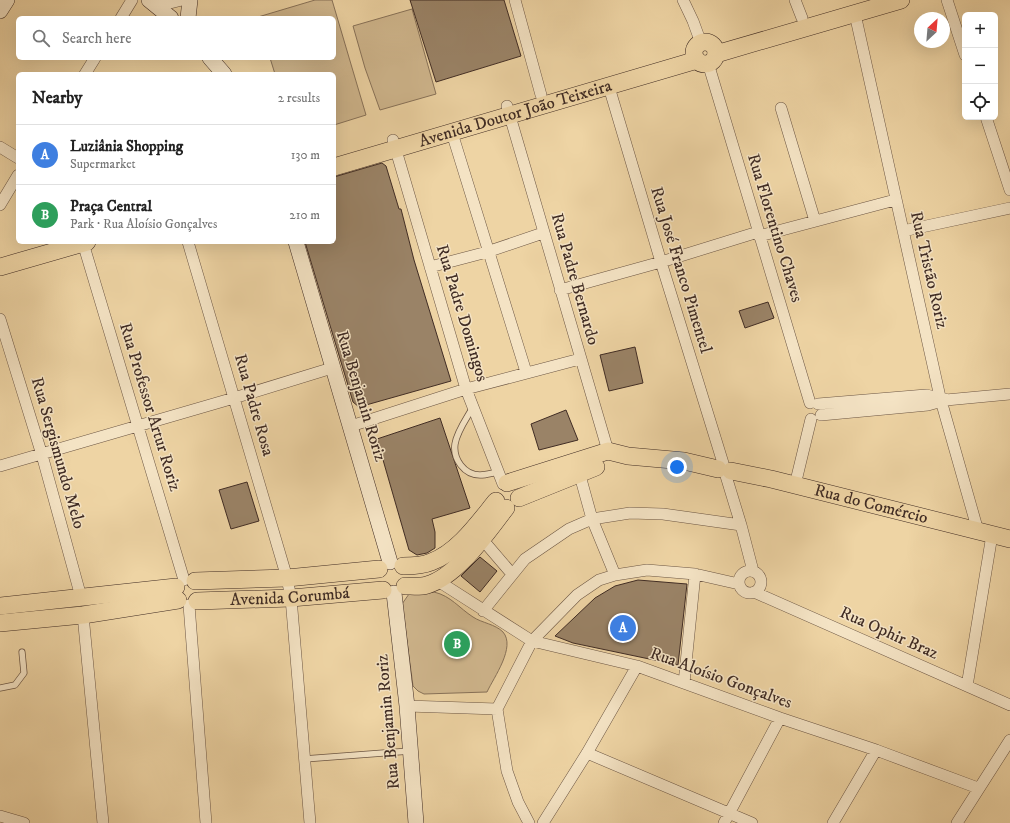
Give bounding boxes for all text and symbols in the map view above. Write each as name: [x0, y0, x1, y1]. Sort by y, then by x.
north arrow: [914, 12, 950, 48]
map controls: [962, 12, 998, 120]
button: +: [962, 12, 998, 48]
search box: [16, 16, 336, 60]
icon: search: [30, 27, 52, 49]
text: Search here: [62, 29, 131, 48]
button: −: [962, 48, 998, 84]
street label: Avenida Doutor João Teixeira: [416, 74, 615, 152]
button: locate: [962, 84, 998, 120]
text: Nearby: [32, 87, 82, 109]
text: 2 results: [278, 90, 320, 106]
text: Luziânia Shopping: [70, 137, 183, 156]
text: A: [41, 147, 49, 163]
text: 130 m: [291, 147, 320, 163]
street label: Rua Florentino Chaves: [742, 151, 808, 305]
text: Supermarket: [70, 156, 136, 172]
street label: Rua José Franco Pimentel: [645, 184, 717, 356]
text: Praça Central: [70, 197, 152, 216]
text: B: [41, 207, 49, 223]
text: 210 m: [289, 207, 320, 223]
street label: Rua Tristão Roriz: [905, 209, 953, 332]
street label: Rua Padre Bernardo: [546, 210, 604, 348]
text: Park · Rua Aloísio Gonçalves: [70, 216, 217, 232]
street label: Rua Padre Domingos: [431, 242, 493, 384]
street label: Rua Professor Artur Roriz: [114, 320, 186, 494]
street label: Rua Benjamin Roriz: [331, 328, 392, 465]
street label: Rua Padre Rosa: [229, 351, 279, 459]
street label: Rua Sergismundo Melo: [26, 375, 90, 531]
your location: [667, 457, 687, 477]
street label: Rua do Comércio: [812, 479, 930, 529]
street label: Avenida Corumbá: [230, 582, 351, 611]
street label: Rua Ophir Braz: [836, 601, 942, 665]
pin: A: [610, 613, 636, 643]
pin: B: [444, 629, 470, 659]
street label: Rua Aloísio Gonçalves: [647, 642, 795, 714]
street label: Rua Benjamin Roriz: [371, 653, 405, 790]

